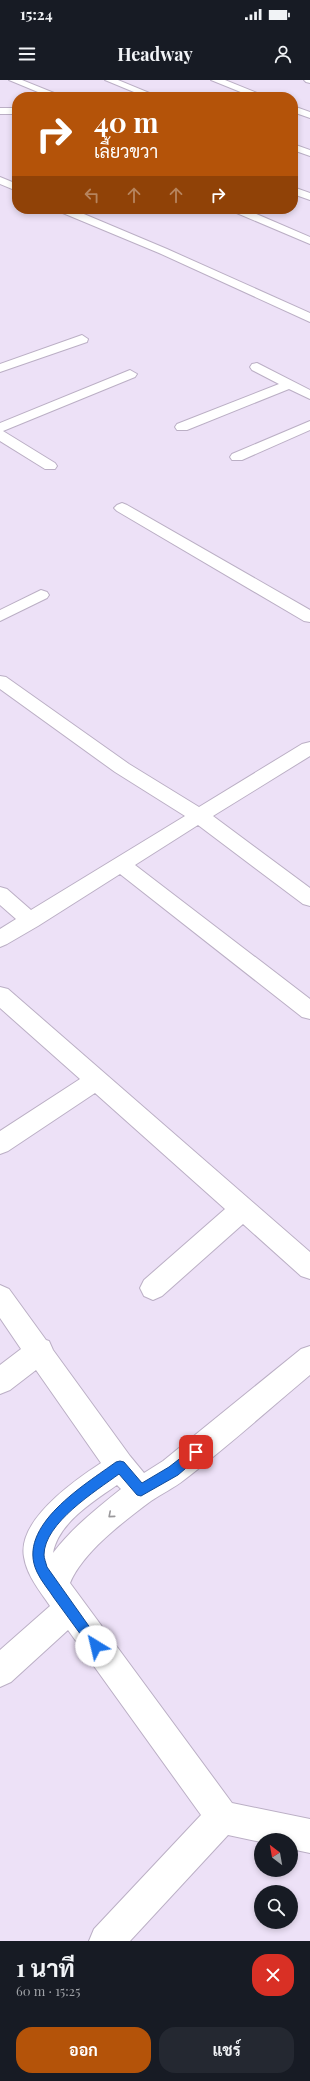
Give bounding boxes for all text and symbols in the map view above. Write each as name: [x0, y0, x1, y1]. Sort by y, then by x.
text: 15:24: [20, 4, 53, 24]
text: Headway: [117, 42, 193, 66]
icon: menu: [16, 43, 38, 65]
icon: person: [272, 43, 294, 65]
text: 40 m: [94, 103, 159, 140]
icon: right: [28, 108, 80, 160]
text: เลี้ยวขวา: [94, 139, 158, 163]
icon: left: [81, 184, 103, 206]
icon: ahead: [123, 184, 145, 206]
icon: ahead: [165, 184, 187, 206]
icon: right: [207, 184, 229, 206]
pin: [179, 1435, 213, 1469]
icon: arrive: [185, 1441, 207, 1463]
one-way arrow: [108, 1511, 116, 1518]
position arrow: [75, 1625, 117, 1667]
north arrow: [254, 1833, 298, 1877]
map controls: [254, 1833, 298, 1929]
button: search: [254, 1885, 298, 1929]
text: 1 นาที: [16, 1951, 75, 1983]
button: close: [252, 1954, 294, 1996]
text: 60 m · 15:25: [16, 1982, 80, 1999]
button: ออก: [16, 2027, 151, 2073]
button: แชร์: [159, 2027, 294, 2073]

